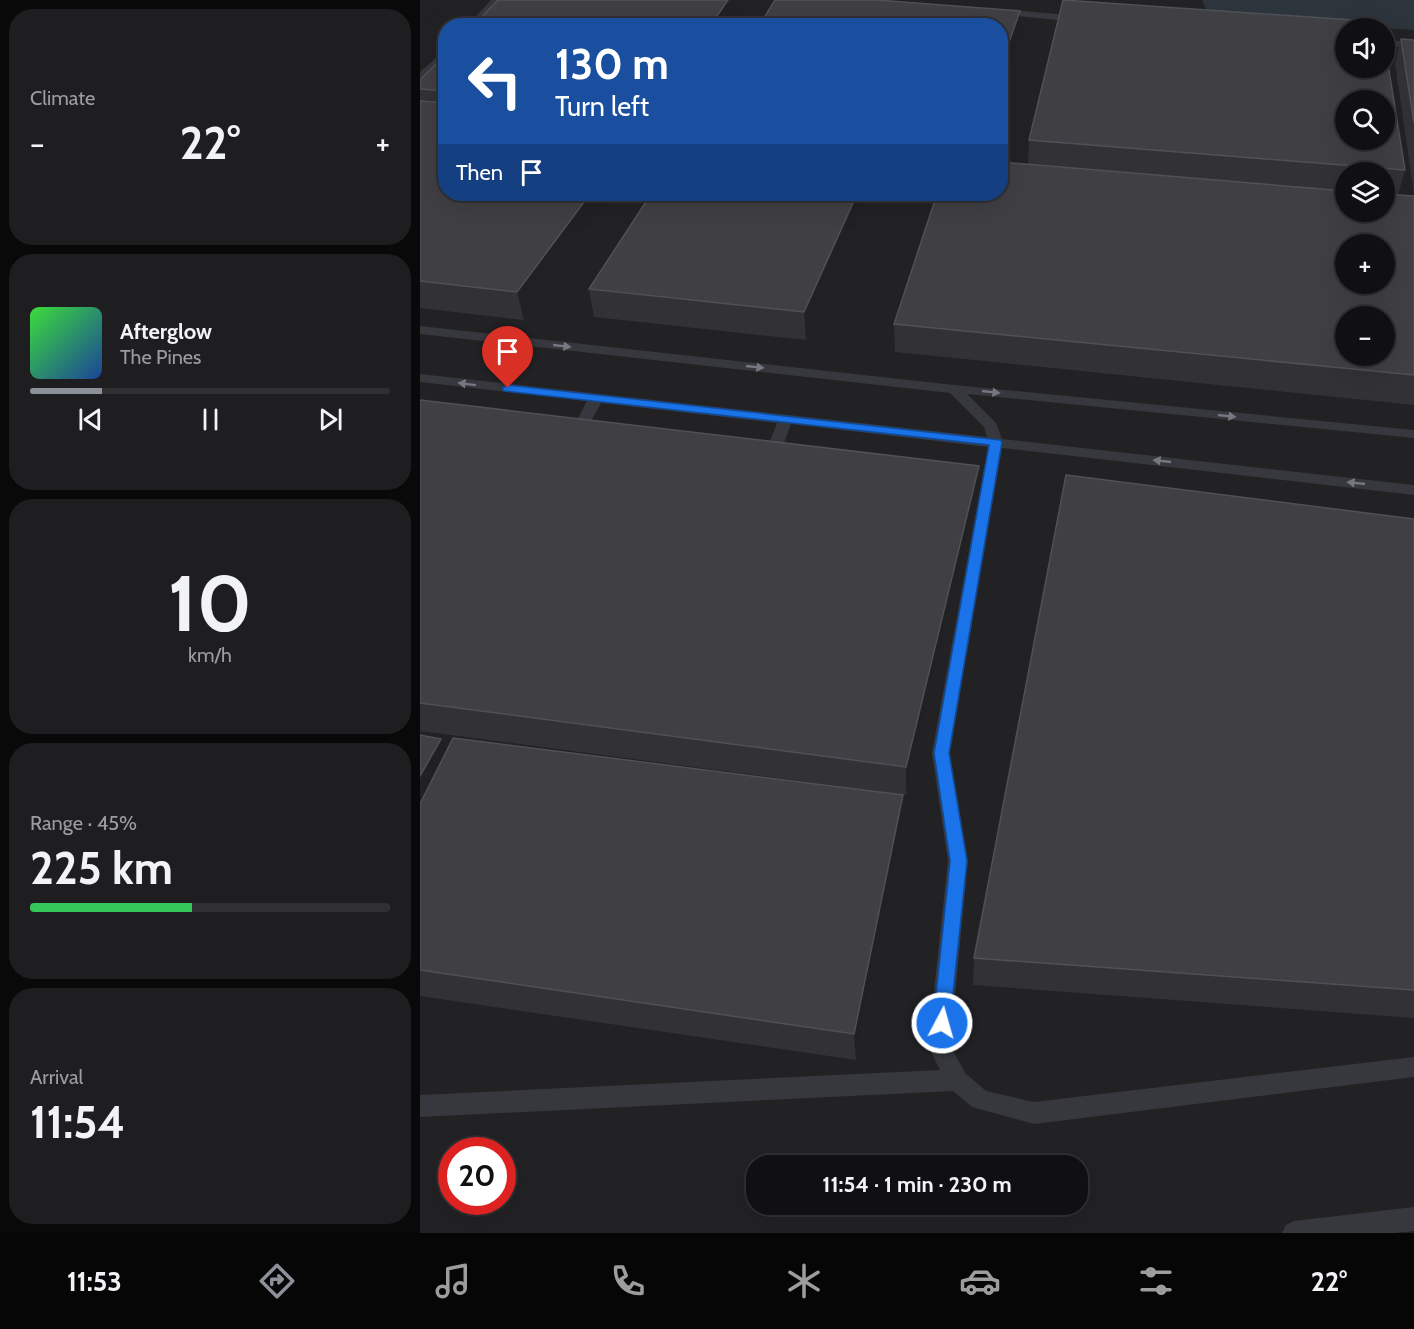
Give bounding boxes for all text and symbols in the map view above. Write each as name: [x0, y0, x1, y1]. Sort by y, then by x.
map controls: [1335, 18, 1395, 366]
button: sound: [1335, 18, 1395, 78]
text: 130 m: [555, 38, 669, 90]
icon: left: [456, 42, 534, 120]
text: Climate: [30, 86, 95, 110]
text: Turn left: [555, 90, 649, 123]
button: search: [1335, 90, 1395, 150]
text: 22°: [180, 116, 240, 170]
text: −: [30, 123, 45, 163]
text: +: [375, 123, 390, 163]
icon: arrive: [515, 156, 548, 189]
text: Then: [456, 159, 503, 186]
button: layers: [1335, 162, 1395, 222]
button: +: [1335, 234, 1395, 294]
button: −: [1335, 306, 1395, 366]
text: Afterglow: [120, 318, 212, 345]
pin: [482, 326, 533, 388]
icon: arrive: [491, 335, 524, 368]
one-way arrow: [552, 341, 571, 351]
text: The Pines: [120, 345, 201, 369]
one-way arrow: [746, 362, 765, 372]
one-way arrow: [458, 379, 477, 388]
one-way arrow: [982, 388, 1001, 397]
icon: previous: [74, 403, 107, 436]
icon: pause: [194, 403, 227, 436]
icon: next: [314, 403, 347, 436]
one-way arrow: [1218, 411, 1237, 421]
one-way arrow: [1153, 456, 1172, 466]
one-way arrow: [1346, 478, 1365, 488]
text: 10: [168, 556, 252, 651]
text: km/h: [188, 643, 232, 667]
text: Range · 45%: [30, 811, 137, 835]
text: 225 km: [30, 841, 173, 895]
position arrow: [910, 991, 974, 1055]
text: Arrival: [30, 1065, 83, 1089]
text: 11:54: [30, 1095, 125, 1149]
speed limit sign: 20: [438, 1137, 516, 1215]
text: 11:54 · 1 min · 230 m: [822, 1171, 1012, 1198]
icon: directions: [256, 1260, 298, 1302]
icon: music: [432, 1260, 474, 1302]
icon: phone: [607, 1260, 649, 1302]
icon: climate: [783, 1260, 825, 1302]
icon: car: [959, 1260, 1001, 1302]
icon: filters: [1135, 1260, 1177, 1302]
text: 11:53: [67, 1265, 122, 1298]
text: 22°: [1311, 1265, 1347, 1298]

